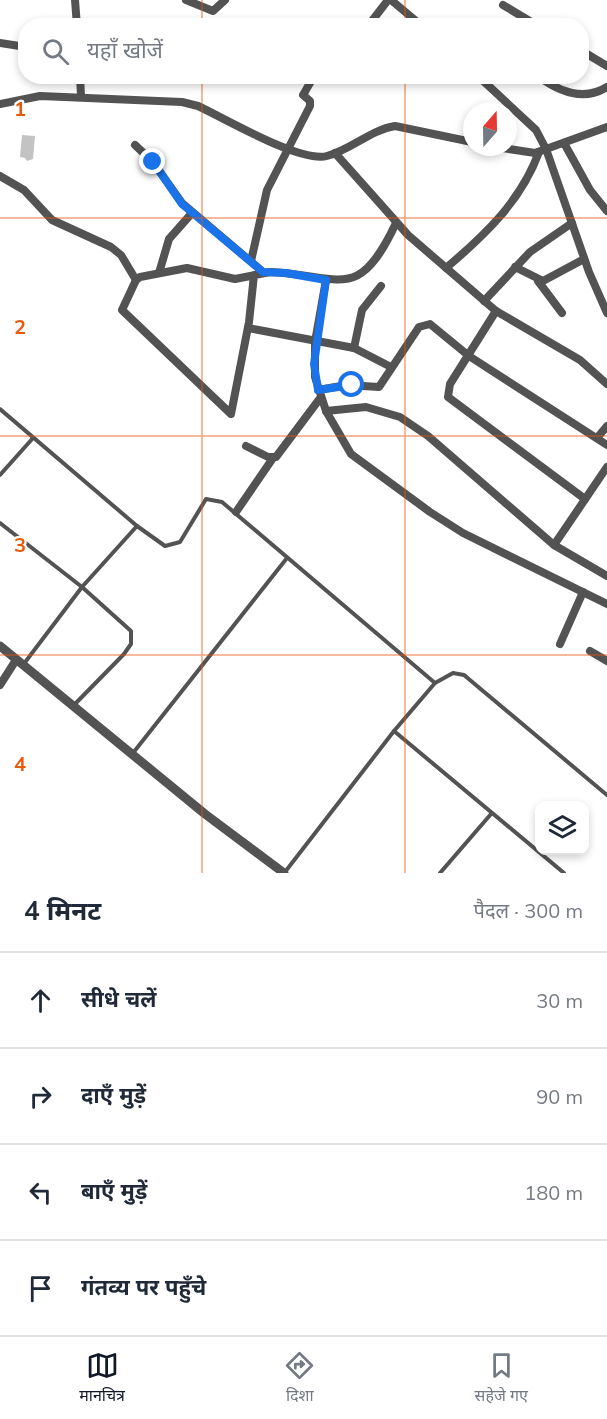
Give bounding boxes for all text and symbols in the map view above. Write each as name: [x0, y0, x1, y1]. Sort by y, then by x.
search box: [18, 18, 589, 84]
icon: search: [39, 35, 72, 68]
text: यहाँ खोजें: [87, 36, 163, 64]
text: 1: [14, 96, 26, 121]
north arrow: [463, 102, 517, 156]
route end: [139, 148, 165, 174]
text: 2: [14, 314, 26, 339]
route start: [338, 371, 364, 397]
text: 3: [14, 532, 26, 557]
text: 4: [14, 751, 26, 776]
map controls: [535, 801, 589, 855]
button: layers: [535, 801, 589, 855]
text: 4 मिनट: [24, 894, 101, 927]
text: पैदल · 300 m: [474, 898, 583, 923]
icon: ahead: [24, 984, 57, 1017]
text: सीधे चलें: [81, 985, 156, 1013]
text: 30 m: [536, 988, 583, 1013]
icon: right: [24, 1080, 57, 1113]
text: दाएँ मुड़ें: [81, 1081, 146, 1109]
text: 90 m: [536, 1084, 583, 1109]
icon: left: [24, 1176, 57, 1209]
text: बाएँ मुड़ें: [81, 1177, 147, 1205]
text: 180 m: [524, 1180, 583, 1205]
icon: arrive: [24, 1272, 57, 1305]
text: गंतव्य पर पहुँचे: [81, 1273, 206, 1301]
tab: मानचित्र: [79, 1349, 125, 1408]
tab: दिशा: [283, 1349, 316, 1408]
tab: सहेजे गए: [475, 1349, 528, 1408]

